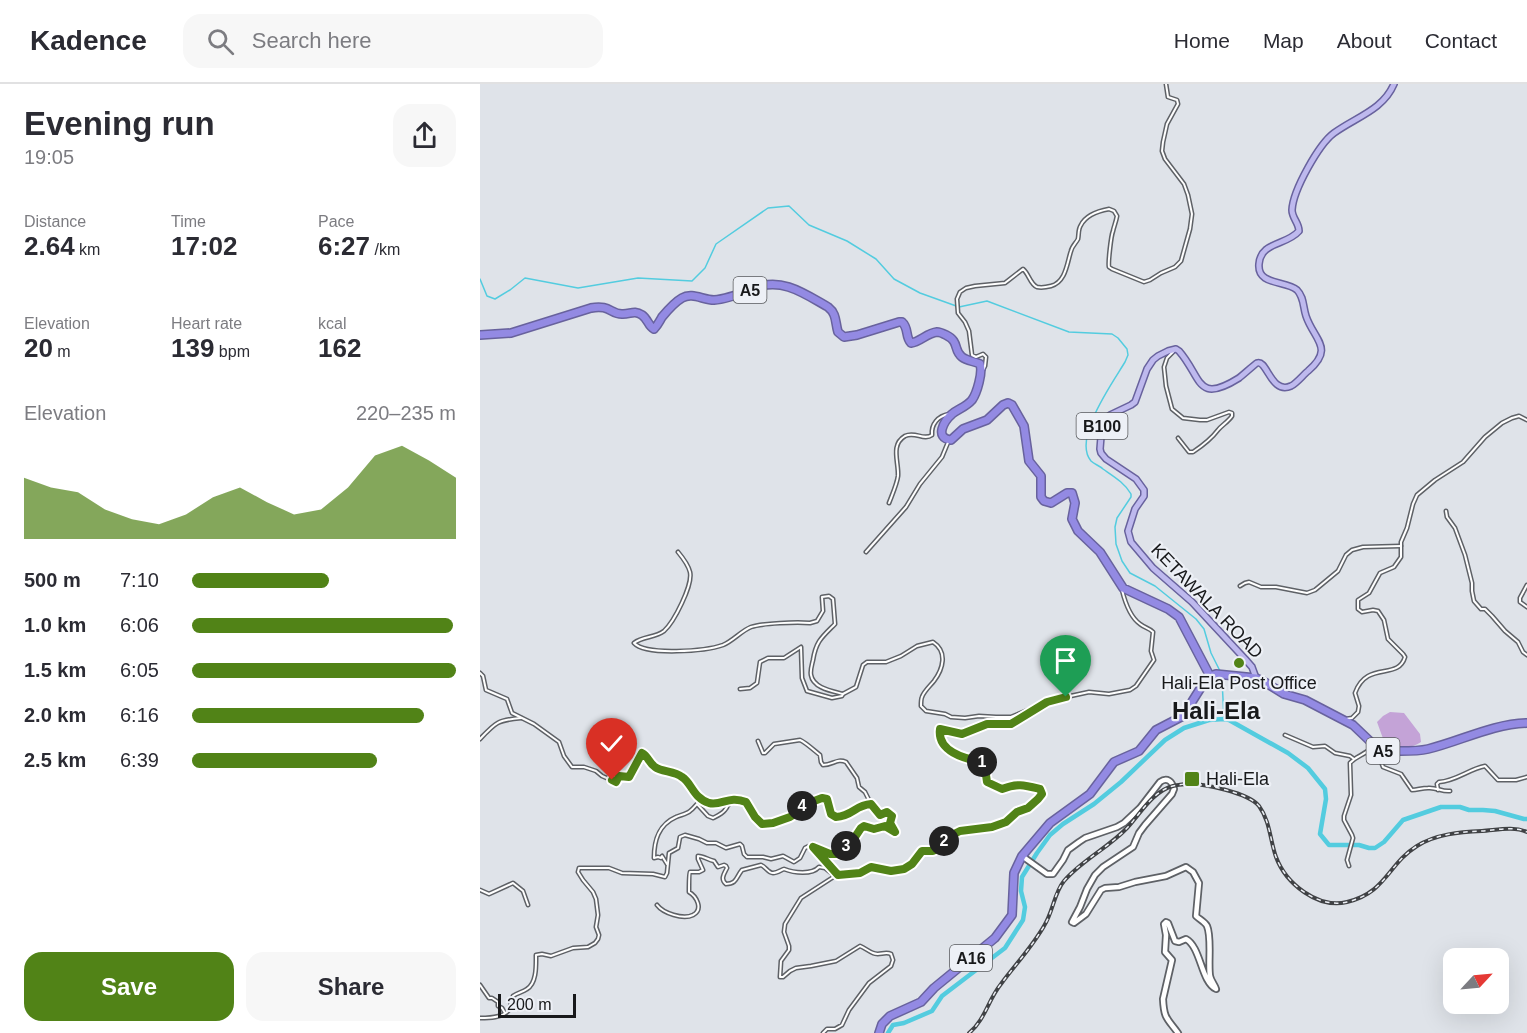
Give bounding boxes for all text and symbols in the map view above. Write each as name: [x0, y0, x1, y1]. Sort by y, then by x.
search box: [183, 14, 603, 68]
text: Kadence: [30, 25, 147, 56]
icon: search: [204, 25, 237, 58]
text: Search here: [252, 28, 372, 53]
text: Home: [1174, 29, 1230, 52]
text: Map: [1263, 29, 1304, 52]
text: About: [1337, 29, 1392, 52]
text: Contact: [1425, 29, 1497, 52]
button: share: [393, 104, 456, 167]
text: Evening run: [24, 105, 215, 142]
text: 19:05: [24, 146, 74, 168]
text: Distance: [24, 213, 86, 230]
text: Time: [171, 213, 206, 230]
text: Pace: [318, 213, 354, 230]
text: 2.64: [24, 231, 75, 261]
text: 17:02: [171, 231, 238, 261]
text: 6:27: [318, 231, 370, 261]
text: km: [75, 241, 100, 258]
text: /km: [370, 241, 400, 258]
road number: A5: [734, 277, 766, 303]
text: Elevation: [24, 315, 90, 332]
text: Heart rate: [171, 315, 242, 332]
text: kcal: [318, 315, 346, 332]
text: 20: [24, 333, 53, 363]
text: 139: [171, 333, 214, 363]
text: 162: [318, 333, 361, 363]
text: m: [53, 343, 71, 360]
text: bpm: [214, 343, 250, 360]
text: Elevation: [24, 402, 106, 424]
text: 220–235 m: [356, 402, 456, 424]
road number: B100: [1076, 413, 1128, 439]
street label: KETAWALA ROAD: [1147, 540, 1267, 662]
text: 500 m: [24, 569, 81, 591]
text: 7:10: [120, 569, 159, 591]
text: 1.0 km: [24, 614, 86, 636]
text: 6:06: [120, 614, 159, 636]
pin: [1040, 635, 1091, 697]
icon: arrive: [1049, 644, 1082, 677]
marker: Hali-Ela Post Office: [1232, 656, 1246, 670]
text: 1.5 km: [24, 659, 86, 681]
text: 6:05: [120, 659, 159, 681]
place label: Hali-Ela Post Office: [1161, 673, 1317, 693]
district label: Hali-Ela: [1172, 697, 1261, 724]
text: 2.0 km: [24, 704, 86, 726]
text: 6:16: [120, 704, 159, 726]
pin: [586, 718, 637, 780]
icon: check: [595, 727, 628, 760]
road number: A5: [1366, 738, 1400, 764]
pin: 1: [967, 747, 997, 777]
text: 2.5 km: [24, 749, 86, 771]
text: 6:39: [120, 749, 159, 771]
text: 1: [978, 753, 986, 770]
place label: Hali-Ela: [1206, 769, 1270, 789]
marker: Hali-Ela: [1183, 770, 1201, 788]
pin: 4: [787, 791, 817, 821]
text: 4: [798, 797, 806, 814]
pin: 2: [929, 826, 959, 856]
pin: 3: [831, 831, 861, 861]
text: 2: [940, 832, 948, 849]
text: 3: [842, 837, 850, 854]
road number: A16: [950, 945, 992, 971]
north arrow: [1443, 948, 1509, 1014]
map controls: [1443, 948, 1509, 1014]
button: Save: [24, 952, 234, 1021]
button: Share: [246, 952, 456, 1021]
scale bar: [498, 991, 576, 1018]
text: 200 m: [507, 996, 551, 1013]

